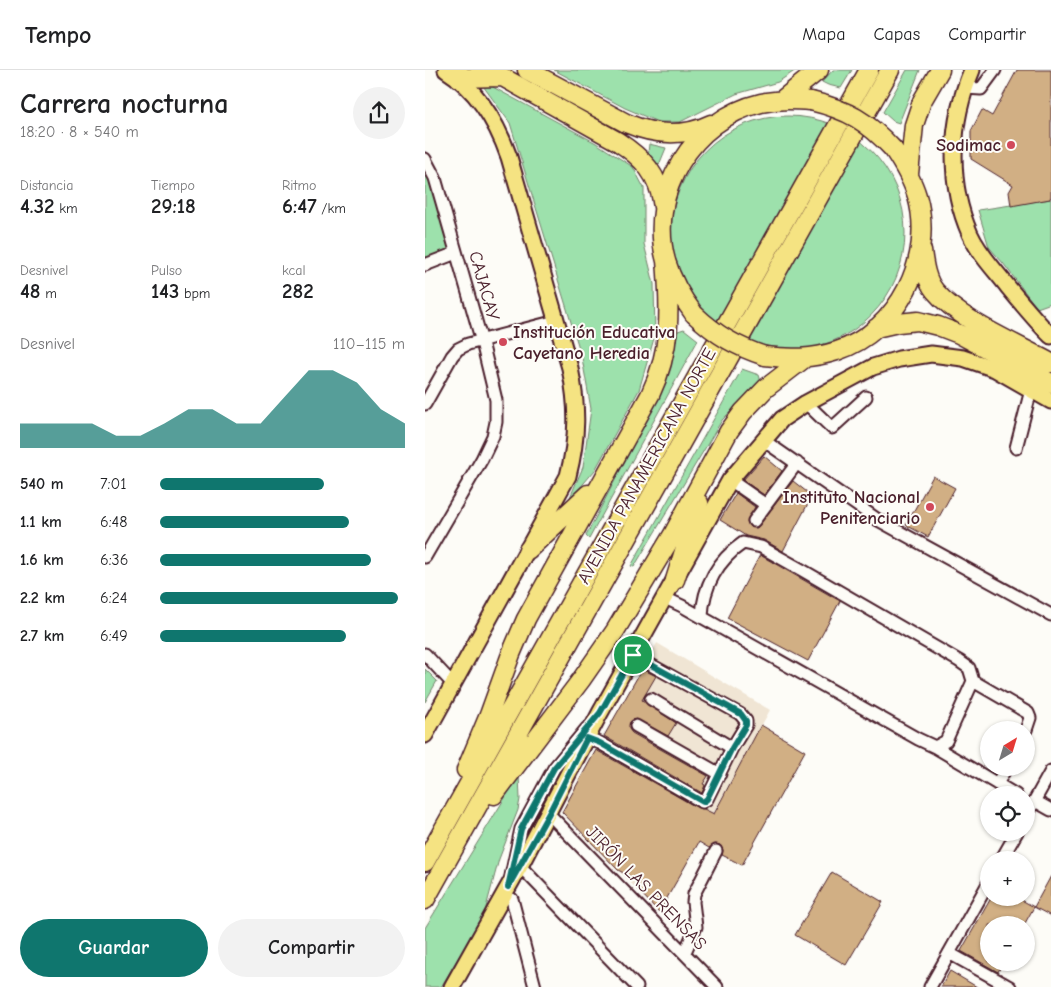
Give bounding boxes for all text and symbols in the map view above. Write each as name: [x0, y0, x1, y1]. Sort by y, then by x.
text: Tempo: [25, 21, 91, 49]
text: Mapa: [802, 24, 845, 45]
text: Capas: [873, 24, 920, 45]
text: Compartir: [948, 24, 1026, 45]
button: share: [353, 87, 405, 139]
text: Carrera nocturna: [20, 88, 228, 120]
text: 18:20 · 8 × 540 m: [20, 123, 139, 141]
place label: Sodimac: [936, 135, 1002, 156]
marker: Sodimac: [1005, 139, 1017, 151]
text: Distancia: [20, 177, 74, 194]
text: Tiempo: [151, 177, 195, 194]
text: Ritmo: [282, 177, 317, 194]
text: 4.32: [20, 194, 54, 218]
text: 29:18: [151, 194, 196, 218]
text: 6:47: [282, 194, 317, 218]
text: km: [54, 200, 78, 217]
text: /km: [317, 200, 346, 217]
street label: CAJACAY: [464, 249, 504, 323]
text: Desnivel: [20, 262, 68, 279]
text: Pulso: [151, 262, 182, 279]
text: kcal: [282, 262, 306, 279]
text: 48: [20, 279, 41, 303]
text: 143: [151, 279, 179, 303]
text: 282: [282, 279, 314, 303]
text: m: [41, 285, 57, 302]
text: bpm: [179, 285, 210, 302]
place label: Institución Educativa Cayetano Heredia: [513, 322, 675, 364]
text: Desnivel: [20, 335, 75, 353]
text: 110–115 m: [333, 335, 405, 353]
marker: Institución Educativa Cayetano Heredia: [497, 336, 509, 348]
street label: AVENIDA PANAMERICANA NORTE: [573, 344, 721, 588]
text: 540 m: [20, 475, 64, 493]
text: 7:01: [100, 475, 127, 493]
place label: Instituto Nacional Penitenciario: [782, 487, 920, 529]
marker: Instituto Nacional Penitenciario: [924, 501, 936, 513]
text: 1.1 km: [20, 513, 62, 531]
text: 6:48: [100, 513, 128, 531]
text: 1.6 km: [20, 551, 64, 569]
text: 6:36: [100, 551, 128, 569]
text: 2.2 km: [20, 589, 65, 607]
text: 6:24: [100, 589, 128, 607]
text: 2.7 km: [20, 627, 64, 645]
text: 6:49: [100, 627, 128, 645]
pin: [612, 634, 654, 676]
icon: arrive: [619, 641, 647, 669]
north arrow: [980, 721, 1035, 776]
map controls: [980, 721, 1035, 971]
button: locate: [980, 786, 1035, 841]
street label: JIRÓN LAS PRENSAS: [581, 821, 712, 955]
button: +: [980, 851, 1035, 906]
button: −: [980, 916, 1035, 971]
button: Guardar: [20, 919, 208, 977]
button: Compartir: [218, 919, 405, 977]

